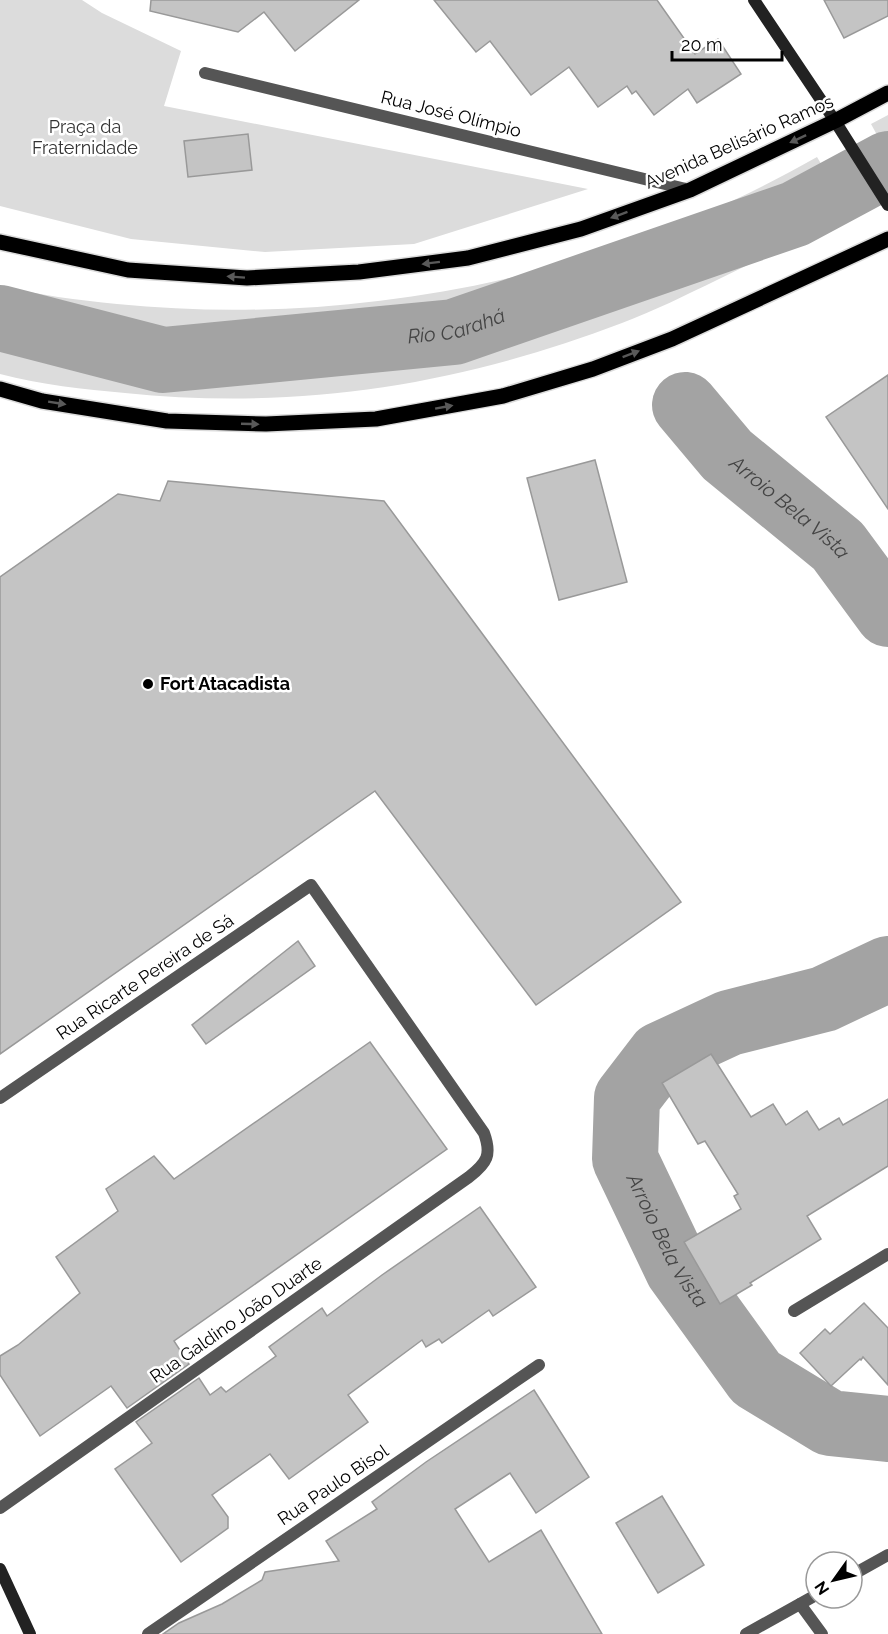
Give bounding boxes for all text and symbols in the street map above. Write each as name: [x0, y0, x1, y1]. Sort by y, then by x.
scale bar: [672, 24, 782, 62]
text: 20 m: [681, 34, 723, 55]
street label: Rua José Olímpio: [379, 86, 524, 141]
street label: Avenida Belisário Ramos: [641, 90, 837, 193]
park label: Praça da Fraternidade: [32, 116, 138, 158]
one-way arrow: [790, 134, 807, 143]
one-way arrow: [610, 211, 628, 221]
one-way arrow: [421, 258, 440, 267]
one-way arrow: [227, 272, 246, 282]
water label: Rio Carahá: [406, 303, 508, 348]
one-way arrow: [623, 349, 641, 359]
one-way arrow: [47, 399, 66, 408]
one-way arrow: [435, 402, 454, 411]
one-way arrow: [241, 419, 260, 428]
water label: Arroio Bela Vista: [724, 450, 855, 563]
place label: Fort Atacadista: [160, 673, 290, 694]
marker: Fort Atacadista: [141, 677, 155, 691]
street label: Rua Ricarte Pereira de Sá: [52, 909, 237, 1044]
water label: Arroio Bela Vista: [621, 1169, 713, 1312]
street label: Rua Galdino João Duarte: [146, 1252, 326, 1387]
street label: Rua Paulo Bisol: [273, 1440, 392, 1529]
north arrow: [804, 1550, 864, 1610]
text: N: [811, 1578, 833, 1598]

